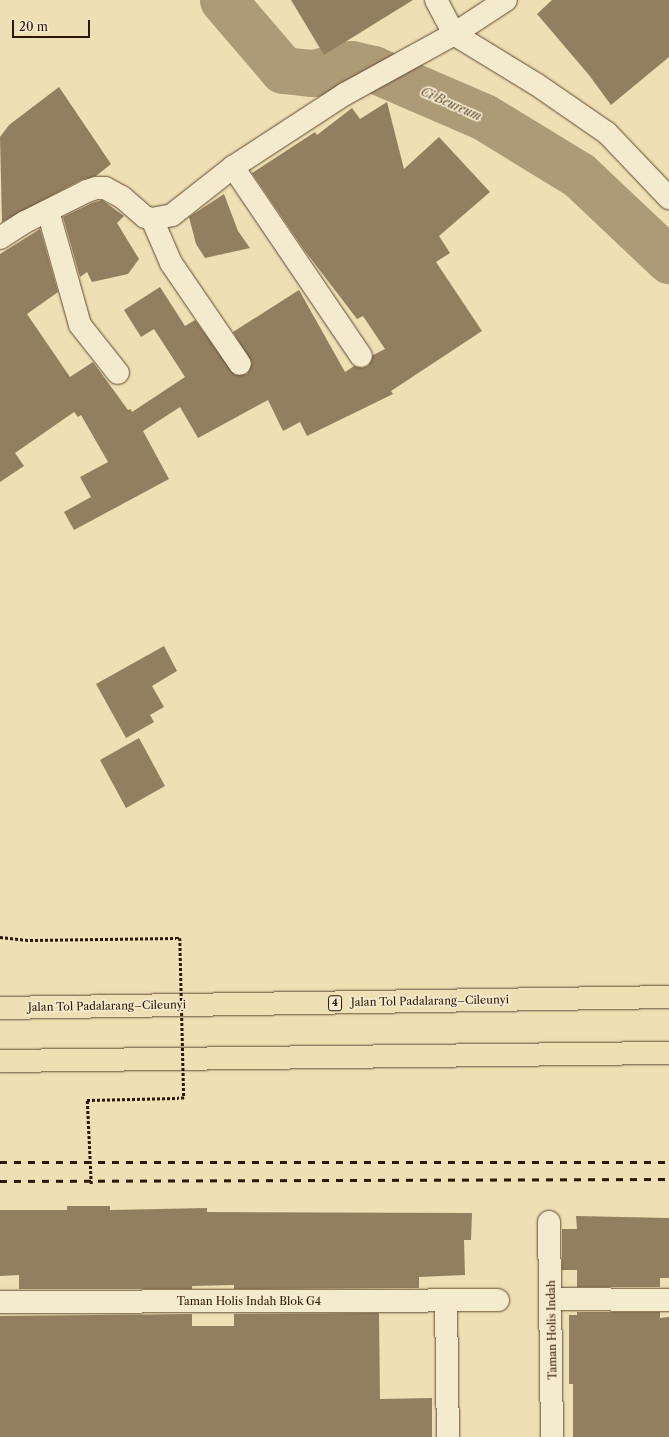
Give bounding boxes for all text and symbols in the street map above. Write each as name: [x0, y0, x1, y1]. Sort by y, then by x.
scale bar: [14, 12, 92, 38]
text: 20 m: [19, 19, 48, 34]
water label: Ci Beureum: [419, 84, 483, 124]
street label: Jalan Tol Padalarang–Cileunyi: [351, 993, 509, 1009]
road number: 4: [328, 995, 342, 1011]
street label: Jalan Tol Padalarang–Cileunyi: [28, 998, 186, 1014]
street label: Taman Holis Indah: [545, 1280, 559, 1380]
street label: Taman Holis Indah Blok G4: [177, 1294, 321, 1308]

